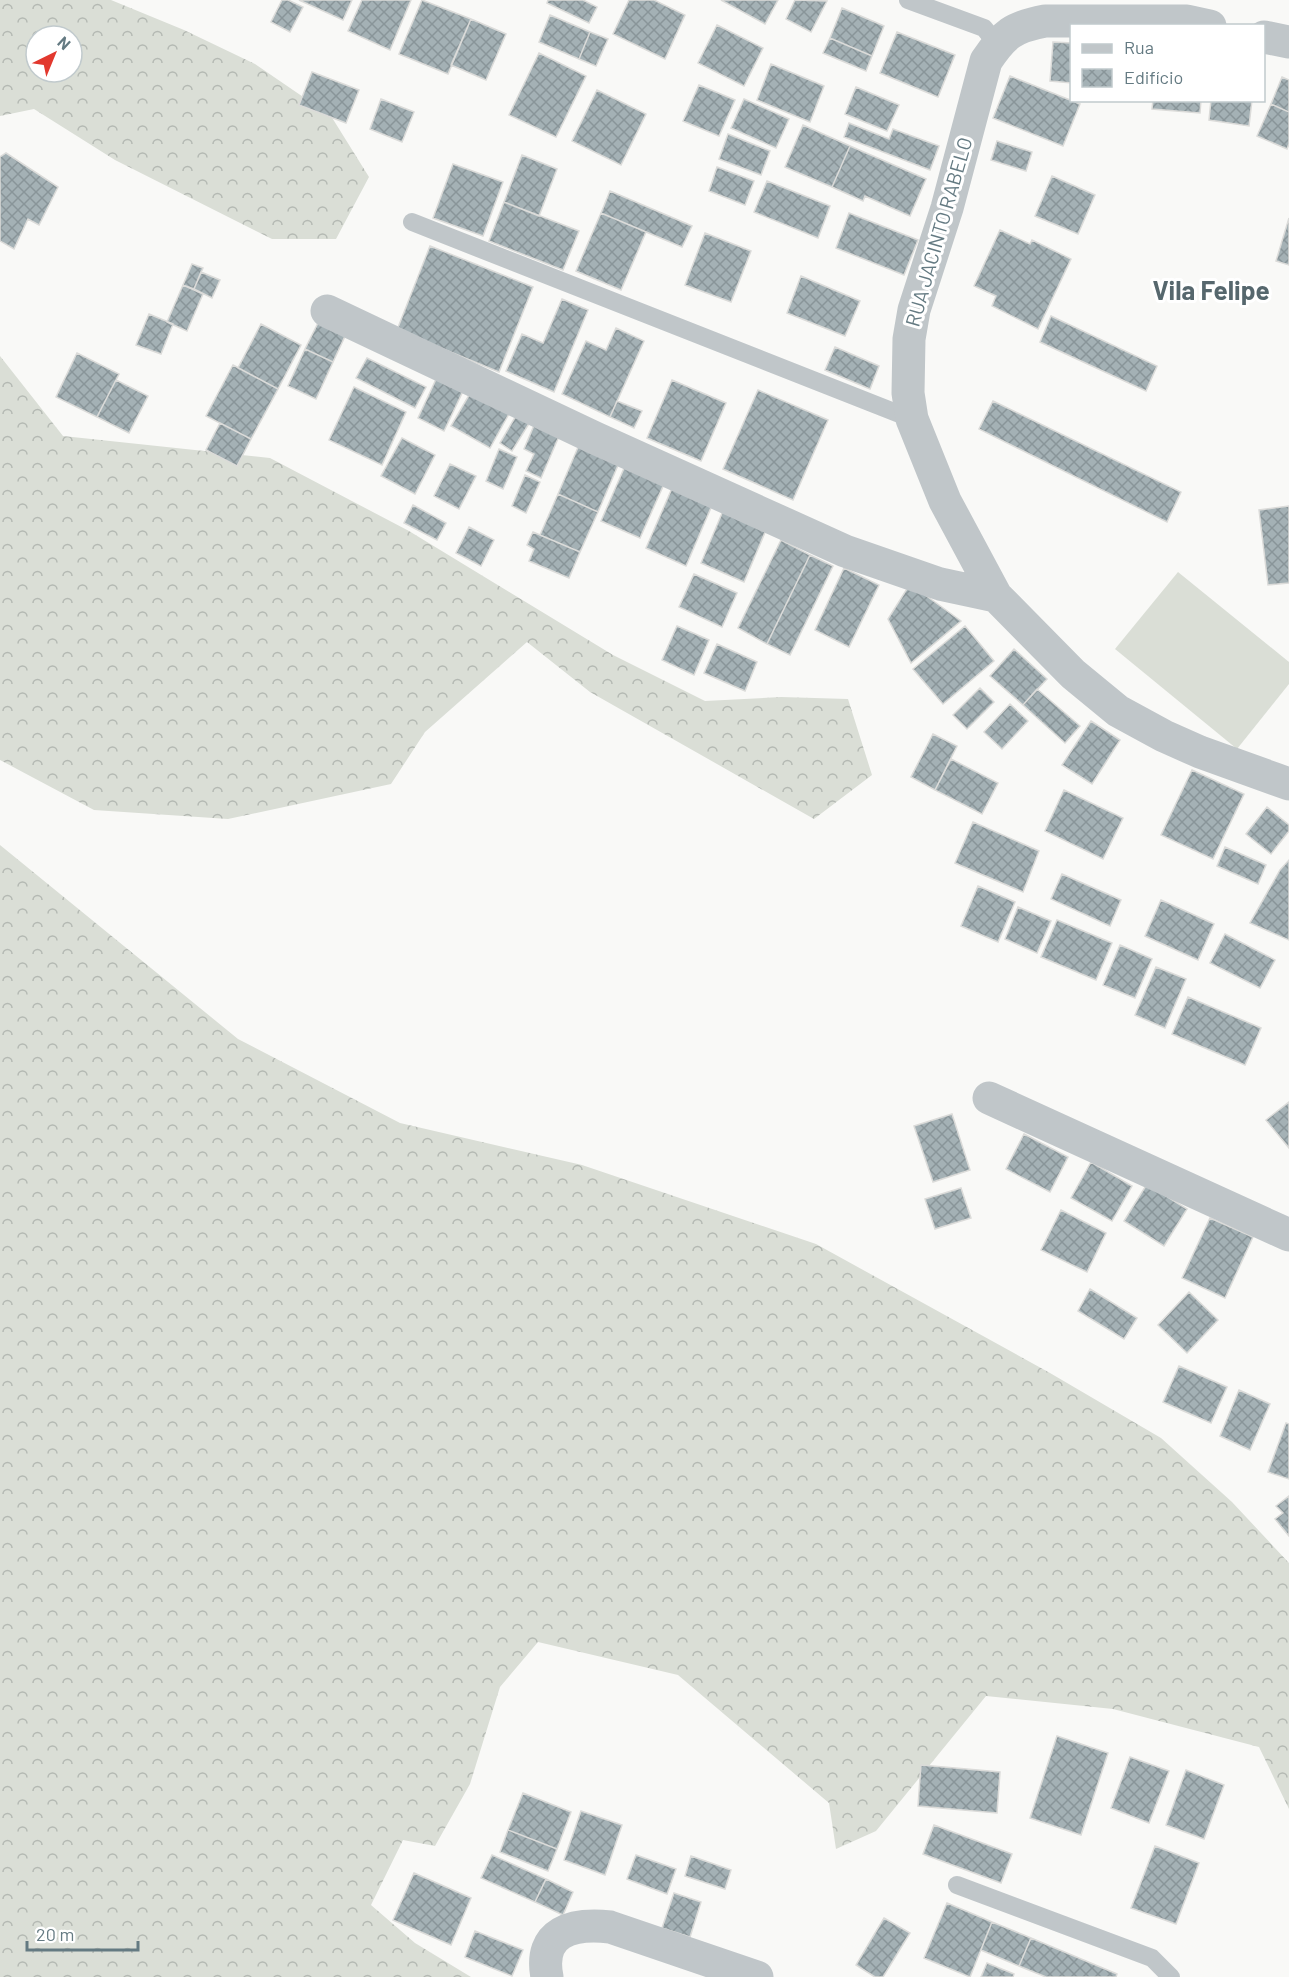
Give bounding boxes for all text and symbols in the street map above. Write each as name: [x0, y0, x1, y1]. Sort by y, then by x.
north arrow: [24, 24, 84, 84]
legend: [1070, 24, 1265, 102]
text: N: [54, 32, 75, 53]
text: Rua: [1124, 36, 1154, 58]
text: Edifício: [1124, 66, 1183, 88]
street label: RUA JACINTO RABELO: [900, 134, 977, 329]
district label: Vila Felipe: [1152, 274, 1270, 305]
scale bar: [27, 1914, 138, 1952]
text: 20 m: [36, 1923, 74, 1945]

